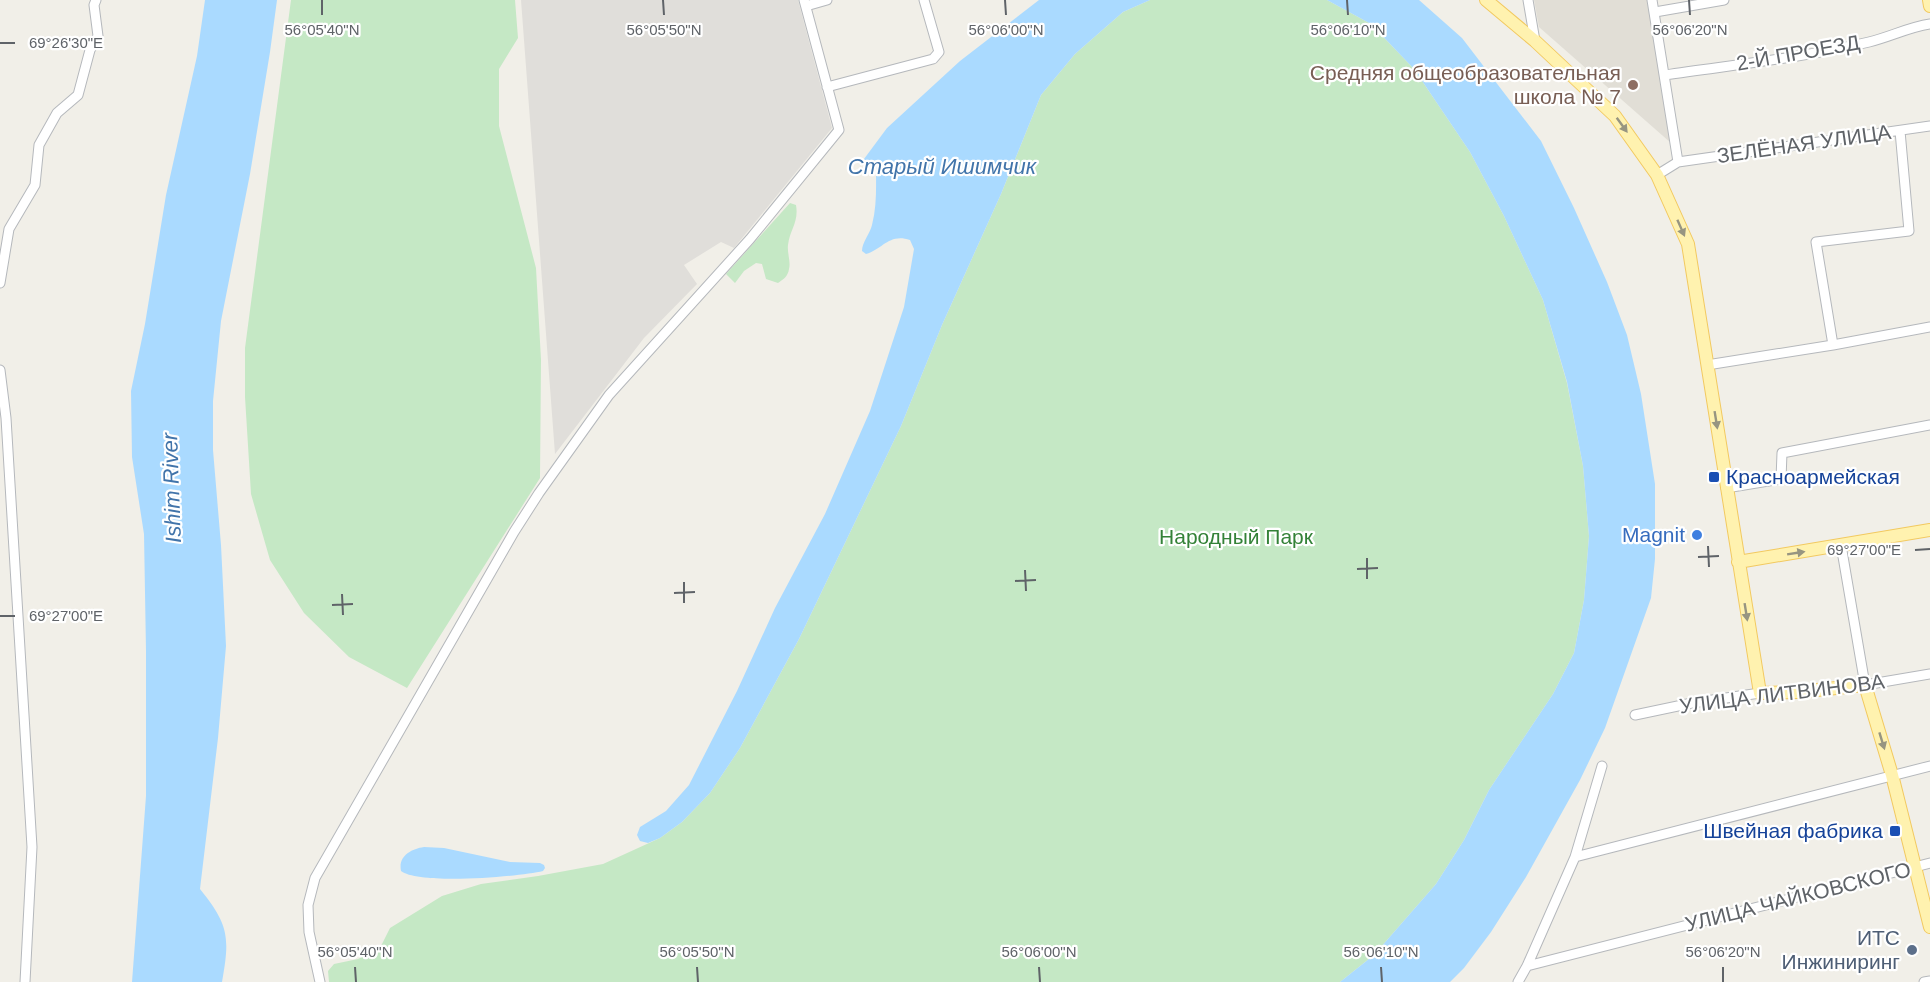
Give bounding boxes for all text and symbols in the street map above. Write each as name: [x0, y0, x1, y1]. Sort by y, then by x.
text: 56°05'40"N: [284, 21, 360, 38]
text: 56°05'50"N: [626, 21, 702, 38]
text: 56°06'00"N: [968, 21, 1044, 38]
text: 56°06'10"N: [1310, 21, 1386, 38]
text: 56°06'20"N: [1652, 21, 1728, 38]
street label: 2-Й ПРОЕЗД: [1734, 30, 1861, 75]
text: 69°26'30"E: [29, 34, 103, 51]
place label: Средняя общеобразовательная школа № 7: [1310, 61, 1621, 108]
marker: Средняя общеобразовательная школа № 7: [1626, 78, 1640, 92]
one-way arrow: [1615, 118, 1627, 133]
street label: ЗЕЛЁНАЯ УЛИЦА: [1715, 120, 1893, 167]
water label: Старый Ишимчик: [848, 154, 1038, 179]
one-way arrow: [1676, 220, 1686, 238]
one-way arrow: [1711, 410, 1720, 429]
water label: Ishim River: [157, 431, 186, 543]
place label: Красноармейская: [1726, 465, 1900, 488]
marker: Красноармейская: [1707, 470, 1721, 484]
place label: Magnit: [1622, 523, 1685, 546]
park label: Народный Парк: [1159, 525, 1314, 548]
marker: Magnit: [1690, 528, 1704, 542]
text: 69°27'00"E: [1827, 541, 1901, 558]
one-way arrow: [1787, 548, 1806, 557]
one-way arrow: [1742, 603, 1751, 622]
text: 69°27'00"E: [29, 607, 103, 624]
street label: УЛИЦА ЛИТВИНОВА: [1678, 670, 1886, 718]
one-way arrow: [1878, 732, 1887, 750]
place label: Швейная фабрика: [1703, 819, 1883, 842]
marker: Швейная фабрика: [1888, 824, 1902, 838]
street label: УЛИЦА ЧАЙКОВСКОГО: [1683, 857, 1913, 936]
place label: ИТС Инжиниринг: [1782, 926, 1900, 973]
text: 56°05'40"N: [317, 943, 393, 960]
text: 56°05'50"N: [659, 943, 735, 960]
text: 56°06'00"N: [1001, 943, 1077, 960]
text: 56°06'10"N: [1343, 943, 1419, 960]
text: 56°06'20"N: [1685, 943, 1761, 960]
marker: ИТС Инжиниринг: [1905, 943, 1919, 957]

